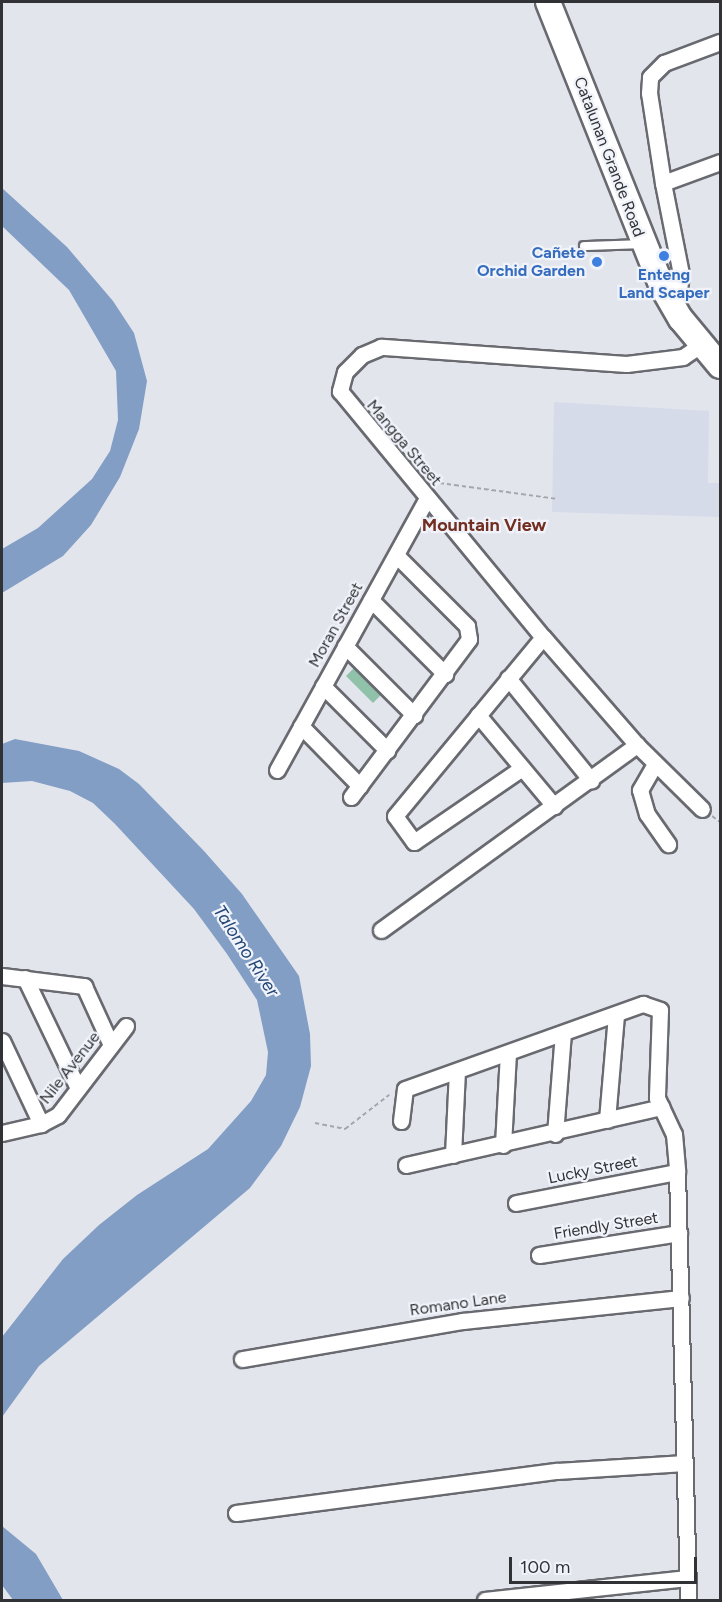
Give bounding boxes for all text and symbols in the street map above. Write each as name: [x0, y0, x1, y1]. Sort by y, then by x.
street label: Catalunan Grande Road: [570, 74, 648, 240]
place label: Cañete Orchid Garden: [477, 243, 585, 281]
marker: Enteng Land Scaper: [657, 249, 671, 263]
marker: Cañete Orchid Garden: [590, 255, 604, 269]
place label: Enteng Land Scaper: [618, 265, 710, 303]
street label: Mangga Street: [362, 396, 446, 490]
district label: Mountain View: [422, 514, 546, 536]
street label: Moran Street: [305, 579, 367, 671]
water label: Talomo River: [208, 901, 284, 1001]
street label: Nile Avenue: [36, 1028, 104, 1108]
street label: Lucky Street: [547, 1152, 639, 1188]
street label: Friendly Street: [552, 1208, 660, 1244]
street label: Romano Lane: [408, 1288, 508, 1320]
scale bar: [512, 1545, 700, 1583]
text: 100 m: [520, 1556, 570, 1578]

